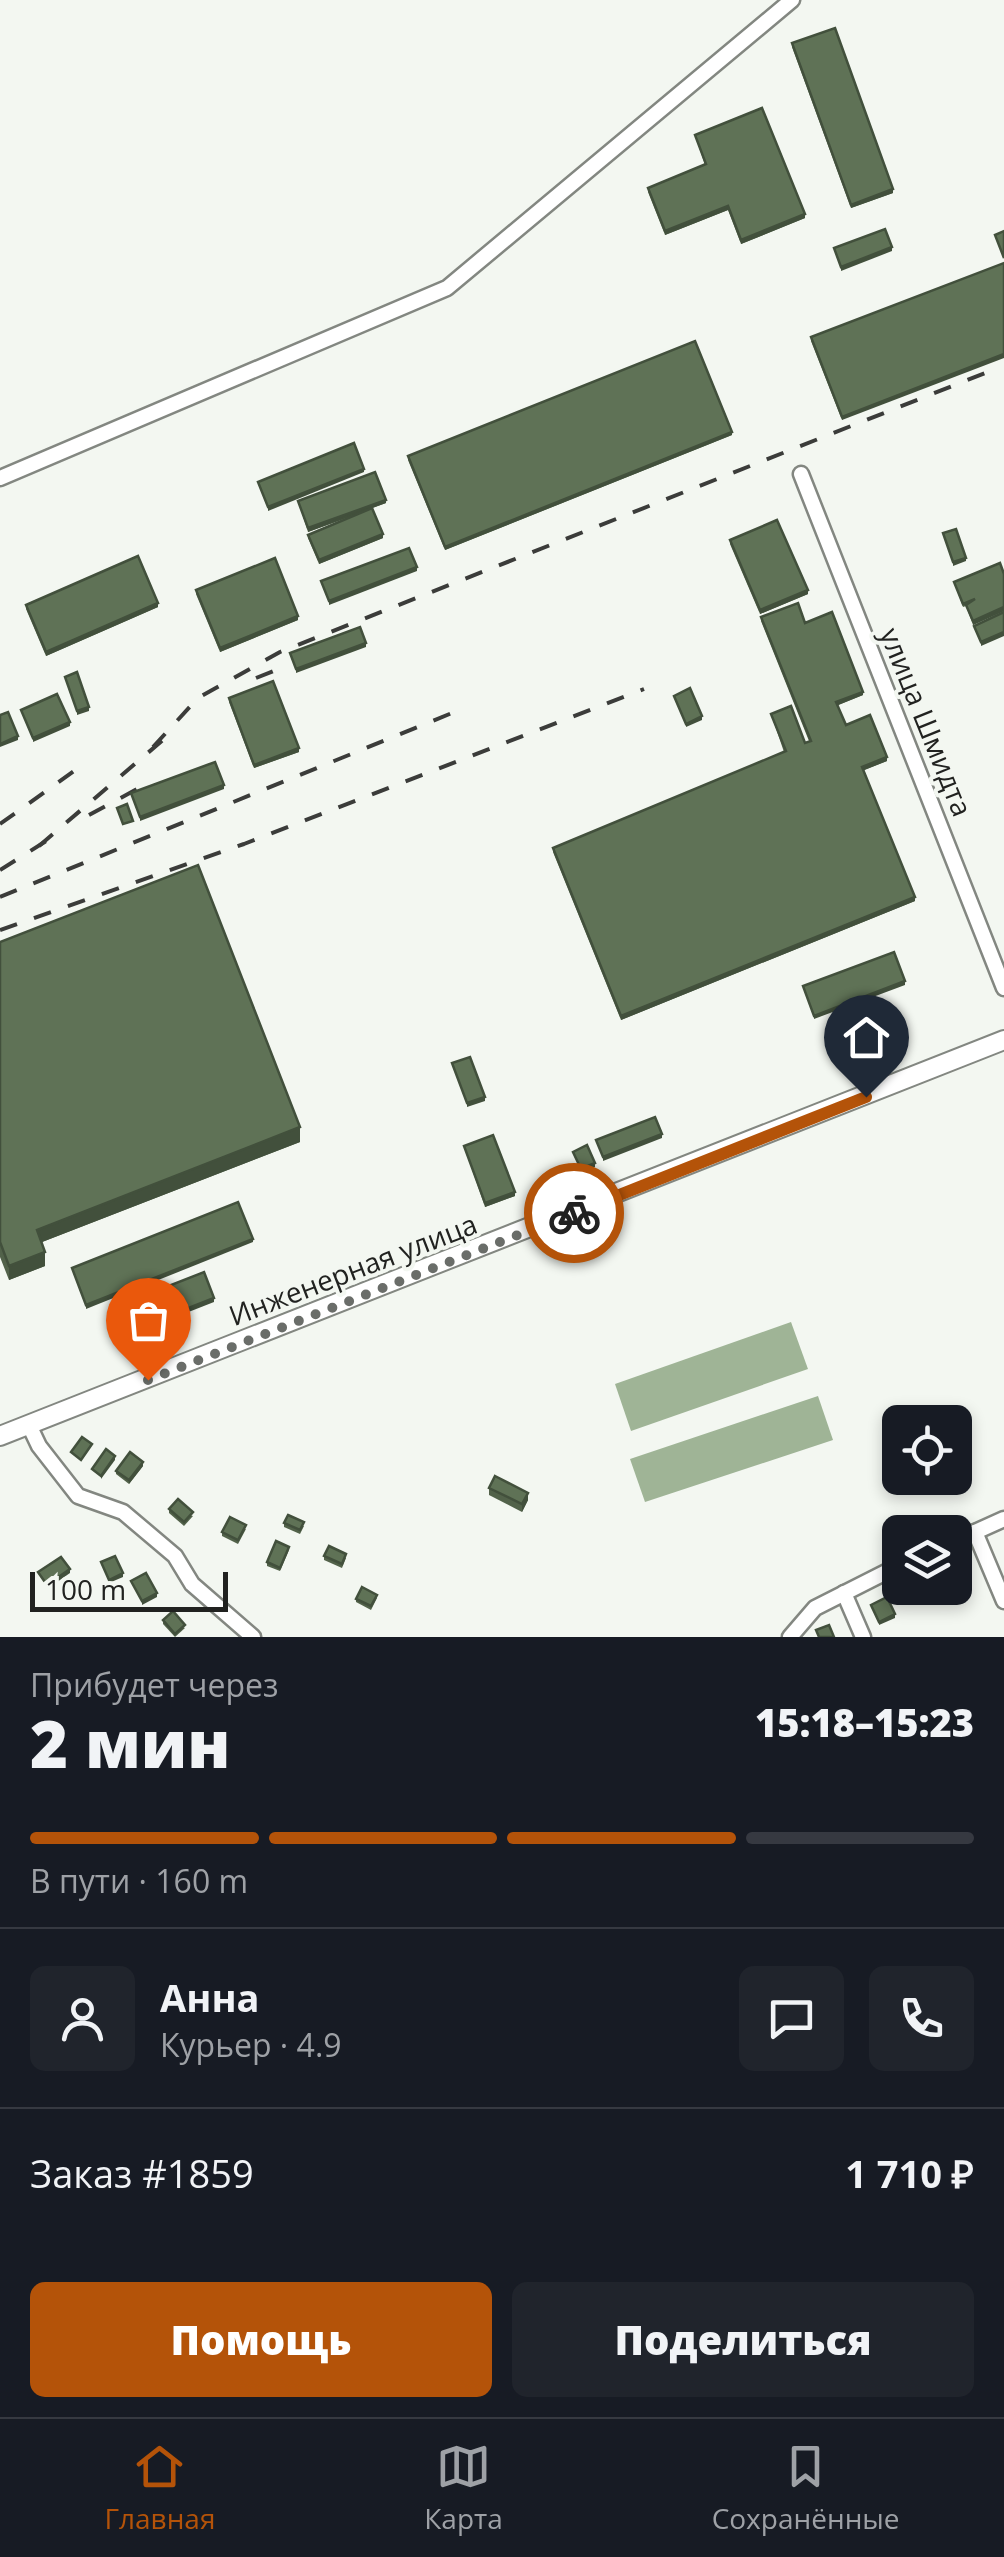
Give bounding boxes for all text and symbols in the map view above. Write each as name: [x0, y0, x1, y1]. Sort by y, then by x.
street label: улица Шмидта: [872, 622, 982, 822]
pin: [824, 995, 909, 1098]
icon: home: [839, 1010, 894, 1065]
courier: [524, 1163, 624, 1263]
icon: bike: [547, 1186, 602, 1241]
street label: Инженерная улица: [223, 1204, 482, 1334]
pin: [106, 1278, 191, 1381]
icon: bag: [121, 1293, 176, 1348]
map controls: [882, 1405, 972, 1605]
button: locate: [882, 1405, 972, 1495]
button: layers: [882, 1515, 972, 1605]
scale bar: [30, 1567, 228, 1612]
text: 100 m: [45, 1570, 126, 1608]
text: Прибудет через: [30, 1663, 278, 1706]
text: 15:18–15:23: [755, 1696, 974, 1748]
text: 2 мин: [30, 1699, 231, 1787]
text: В пути · 160 m: [30, 1859, 248, 1902]
button: person: [30, 1966, 135, 2071]
button: chat: [739, 1966, 844, 2071]
button: phone: [869, 1966, 974, 2071]
text: Анна: [160, 1971, 260, 2023]
text: Курьер · 4.9: [160, 2023, 342, 2066]
text: Заказ #1859: [30, 2147, 254, 2199]
text: 1 710 ₽: [845, 2147, 974, 2199]
button: Помощь: [30, 2282, 492, 2397]
button: Поделиться: [512, 2282, 974, 2397]
tab: Главная: [104, 2439, 215, 2537]
tab: Карта: [424, 2439, 503, 2537]
tab: Сохранённые: [712, 2439, 900, 2537]

